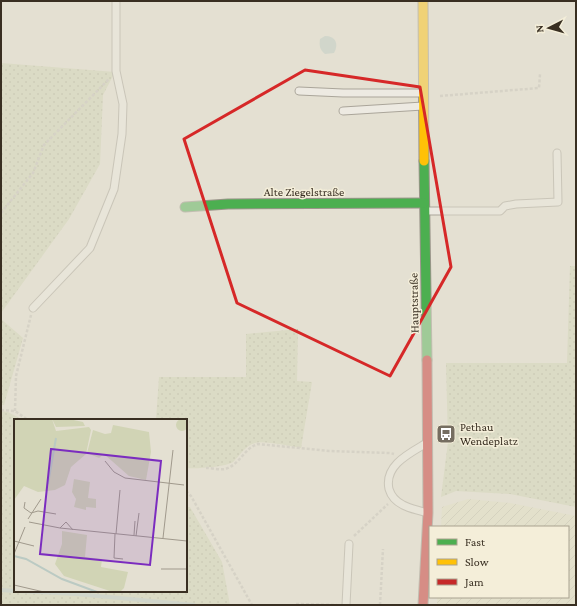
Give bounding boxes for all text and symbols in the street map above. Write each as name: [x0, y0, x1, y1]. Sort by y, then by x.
north arrow: [529, 8, 569, 48]
text: N: [533, 24, 545, 33]
street label: Alte Ziegelstraße: [264, 185, 344, 199]
street label: Hauptstraße: [406, 273, 422, 333]
inset map: [14, 419, 187, 592]
place label: Pethau Wendeplatz: [460, 420, 518, 448]
bus stop icon: Pethau Wendeplatz: [435, 423, 457, 445]
legend: [429, 526, 569, 598]
text: Fast: [465, 535, 486, 549]
text: Slow: [465, 555, 489, 569]
text: Jam: [464, 575, 484, 589]

